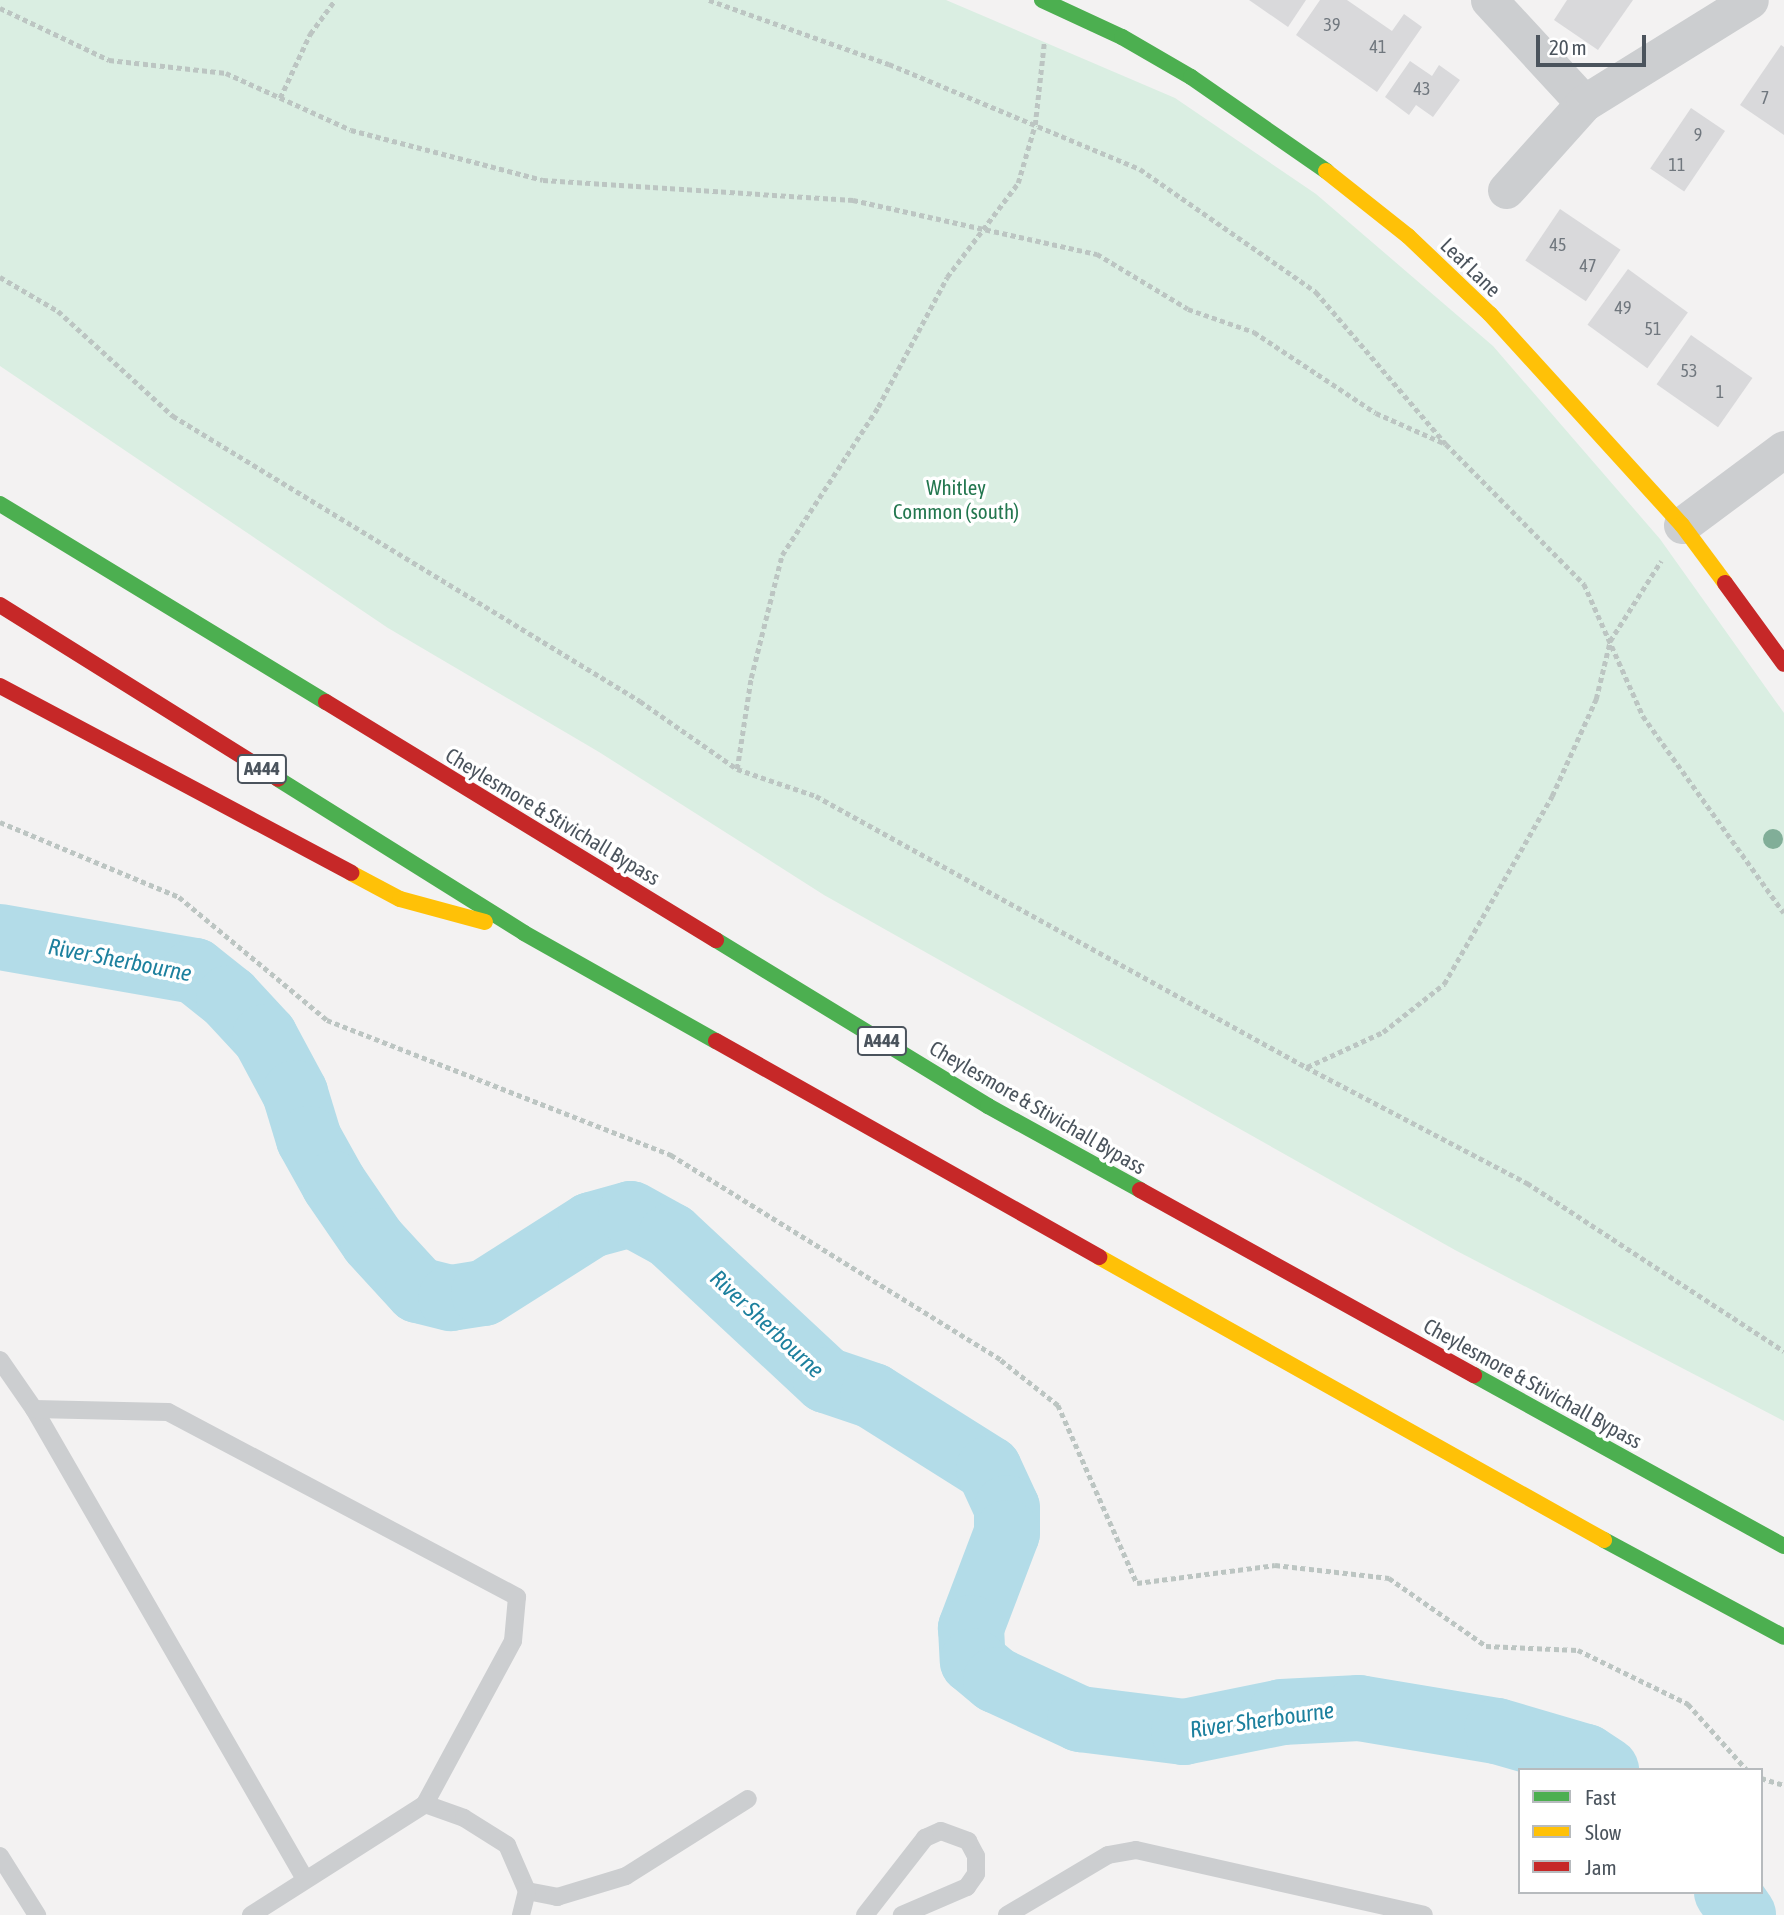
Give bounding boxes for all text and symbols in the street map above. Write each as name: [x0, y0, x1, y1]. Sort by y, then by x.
house number: 39: [1324, 14, 1340, 36]
scale bar: [1539, 21, 1649, 65]
text: 20 m: [1549, 35, 1587, 59]
house number: 41: [1370, 36, 1386, 58]
house number: 43: [1414, 78, 1430, 100]
house number: 7: [1761, 87, 1769, 109]
house number: 9: [1694, 124, 1702, 146]
house number: 11: [1669, 154, 1685, 176]
street label: Leaf Lane: [1436, 232, 1506, 302]
house number: 45: [1550, 234, 1566, 256]
house number: 47: [1580, 255, 1596, 277]
house number: 49: [1615, 297, 1631, 319]
house number: 51: [1645, 318, 1661, 340]
house number: 53: [1681, 360, 1697, 382]
house number: 1: [1716, 381, 1724, 403]
park label: Whitley Common (south): [893, 474, 1019, 524]
street label: Cheylesmore & Stivichall Bypass: [441, 742, 665, 890]
road number: A444: [236, 754, 288, 784]
water label: River Sherbourne: [46, 933, 194, 987]
road number: A444: [856, 1026, 908, 1056]
street label: Cheylesmore & Stivichall Bypass: [925, 1035, 1151, 1179]
water label: River Sherbourne: [704, 1264, 830, 1384]
street label: Cheylesmore & Stivichall Bypass: [1420, 1313, 1646, 1453]
water label: River Sherbourne: [1188, 1696, 1336, 1744]
legend: [1518, 1768, 1763, 1894]
text: Fast: [1585, 1785, 1616, 1809]
text: Slow: [1585, 1820, 1621, 1844]
text: Jam: [1585, 1855, 1617, 1879]

